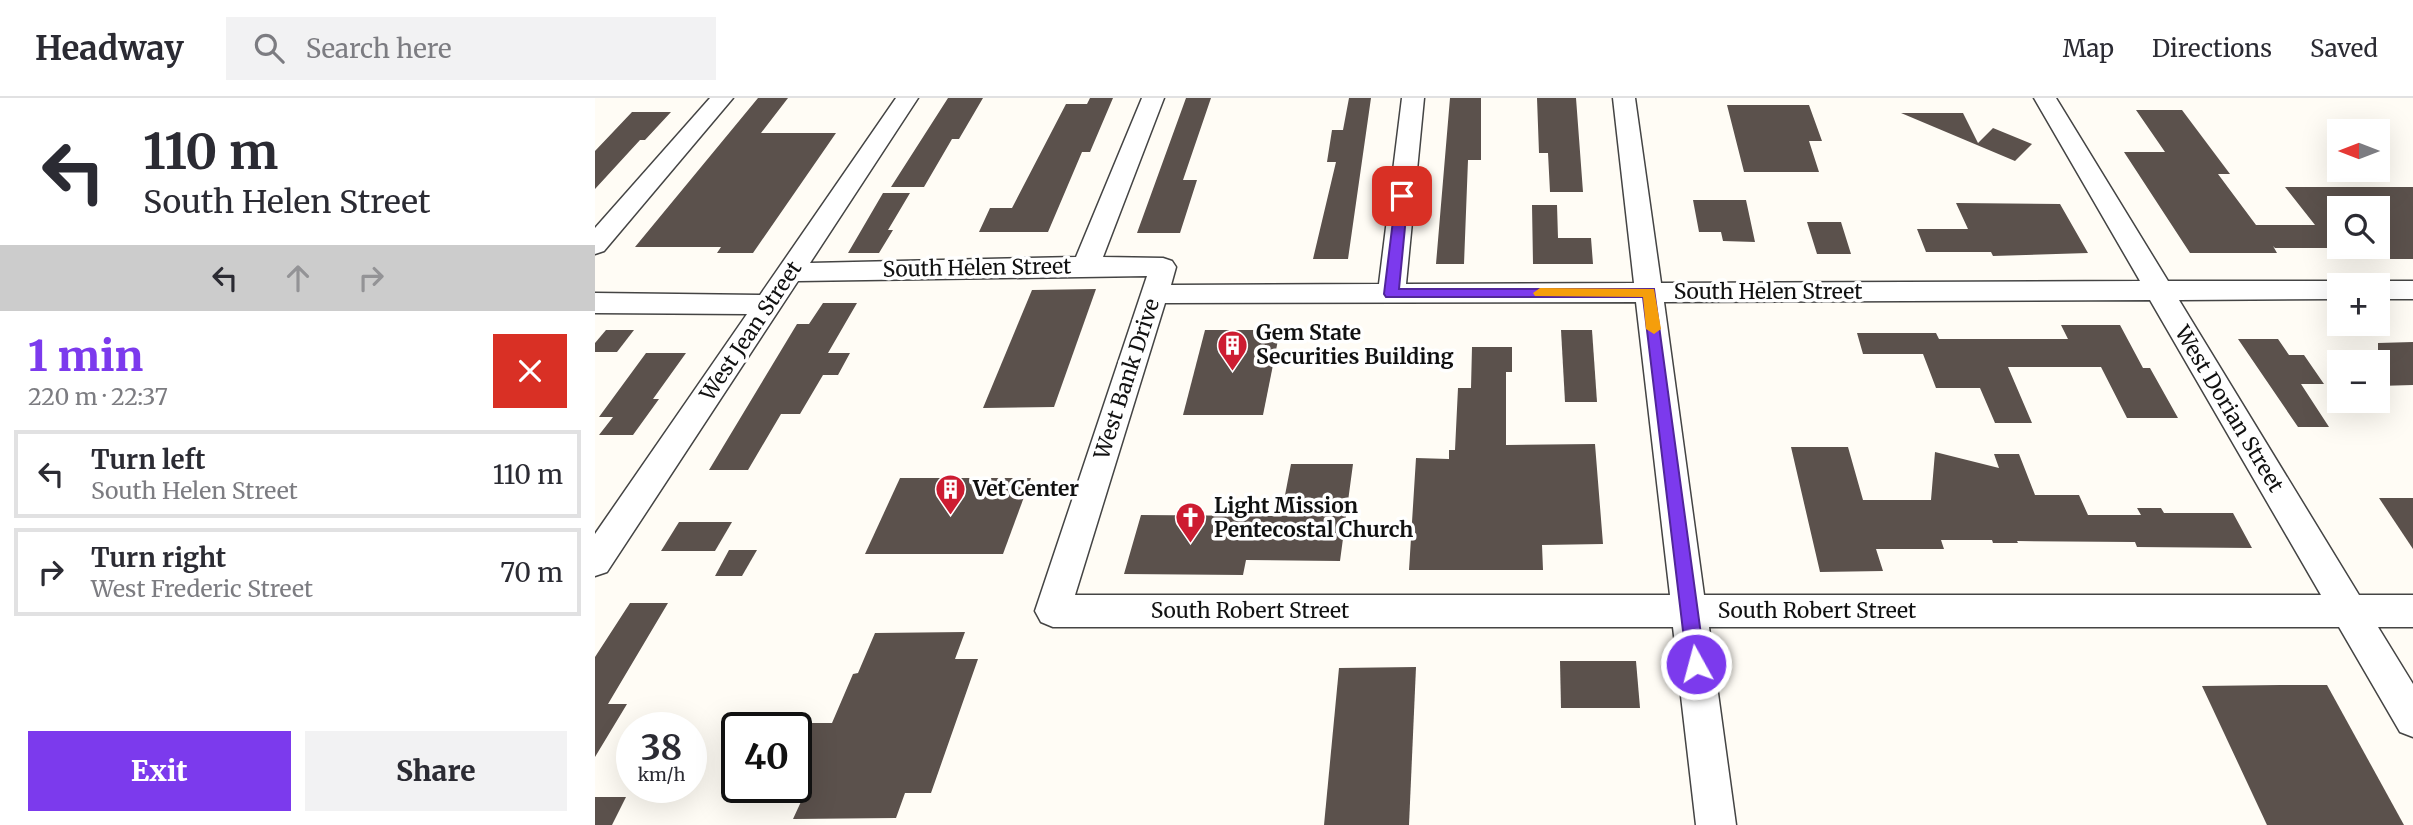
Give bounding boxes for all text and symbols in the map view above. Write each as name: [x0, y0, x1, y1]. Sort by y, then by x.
search box: [226, 17, 716, 80]
text: Headway: [35, 28, 184, 69]
icon: search: [250, 29, 288, 67]
text: Search here: [306, 32, 452, 65]
text: Map: [2063, 33, 2114, 64]
text: Directions: [2152, 33, 2272, 64]
text: Saved: [2310, 33, 2378, 64]
north arrow: [2327, 119, 2391, 182]
map controls: [2327, 119, 2390, 413]
text: 110 m: [143, 121, 278, 182]
icon: left: [28, 126, 119, 217]
pin: [1372, 166, 1432, 226]
icon: arrive: [1383, 177, 1421, 215]
text: South Helen Street: [143, 182, 430, 222]
button: search: [2327, 196, 2390, 259]
street label: South Helen Street: [882, 252, 1072, 283]
street label: West Jean Street: [693, 256, 807, 407]
icon: left: [206, 259, 244, 297]
icon: ahead: [279, 259, 317, 297]
icon: right: [352, 259, 390, 297]
button: +: [2327, 273, 2390, 336]
street label: South Helen Street: [1674, 278, 1862, 305]
street label: West Bank Drive: [1088, 295, 1165, 463]
place label: Gem State Securities Building: [1256, 319, 1454, 370]
street label: West Dorian Street: [2169, 320, 2290, 497]
building icon: Gem State Securities Building: [1216, 328, 1250, 372]
text: 1 min: [28, 330, 143, 382]
button: close: [493, 334, 567, 408]
button: −: [2327, 350, 2390, 413]
text: 220 m · 22:37: [28, 382, 168, 411]
text: Turn left: [91, 443, 205, 476]
icon: left: [32, 455, 70, 493]
text: 110 m: [493, 458, 563, 491]
building icon: Vet Center: [933, 472, 967, 516]
place label: Vet Center: [972, 475, 1079, 502]
text: South Helen Street: [91, 476, 298, 505]
place label: Light Mission Pentecostal Church: [1214, 492, 1413, 543]
church icon: Light Mission Pentecostal Church: [1174, 501, 1208, 545]
text: Turn right: [91, 541, 226, 574]
icon: right: [32, 553, 70, 591]
text: 70 m: [500, 556, 563, 589]
text: West Frederic Street: [91, 574, 313, 603]
street label: South Robert Street: [1151, 597, 1349, 624]
street label: South Robert Street: [1718, 597, 1916, 624]
position arrow: [1659, 627, 1733, 701]
speed limit sign: 40: [721, 712, 812, 803]
text: 38: [641, 726, 682, 770]
button: Exit: [28, 731, 291, 811]
button: Share: [305, 731, 567, 811]
text: km/h: [638, 763, 685, 786]

